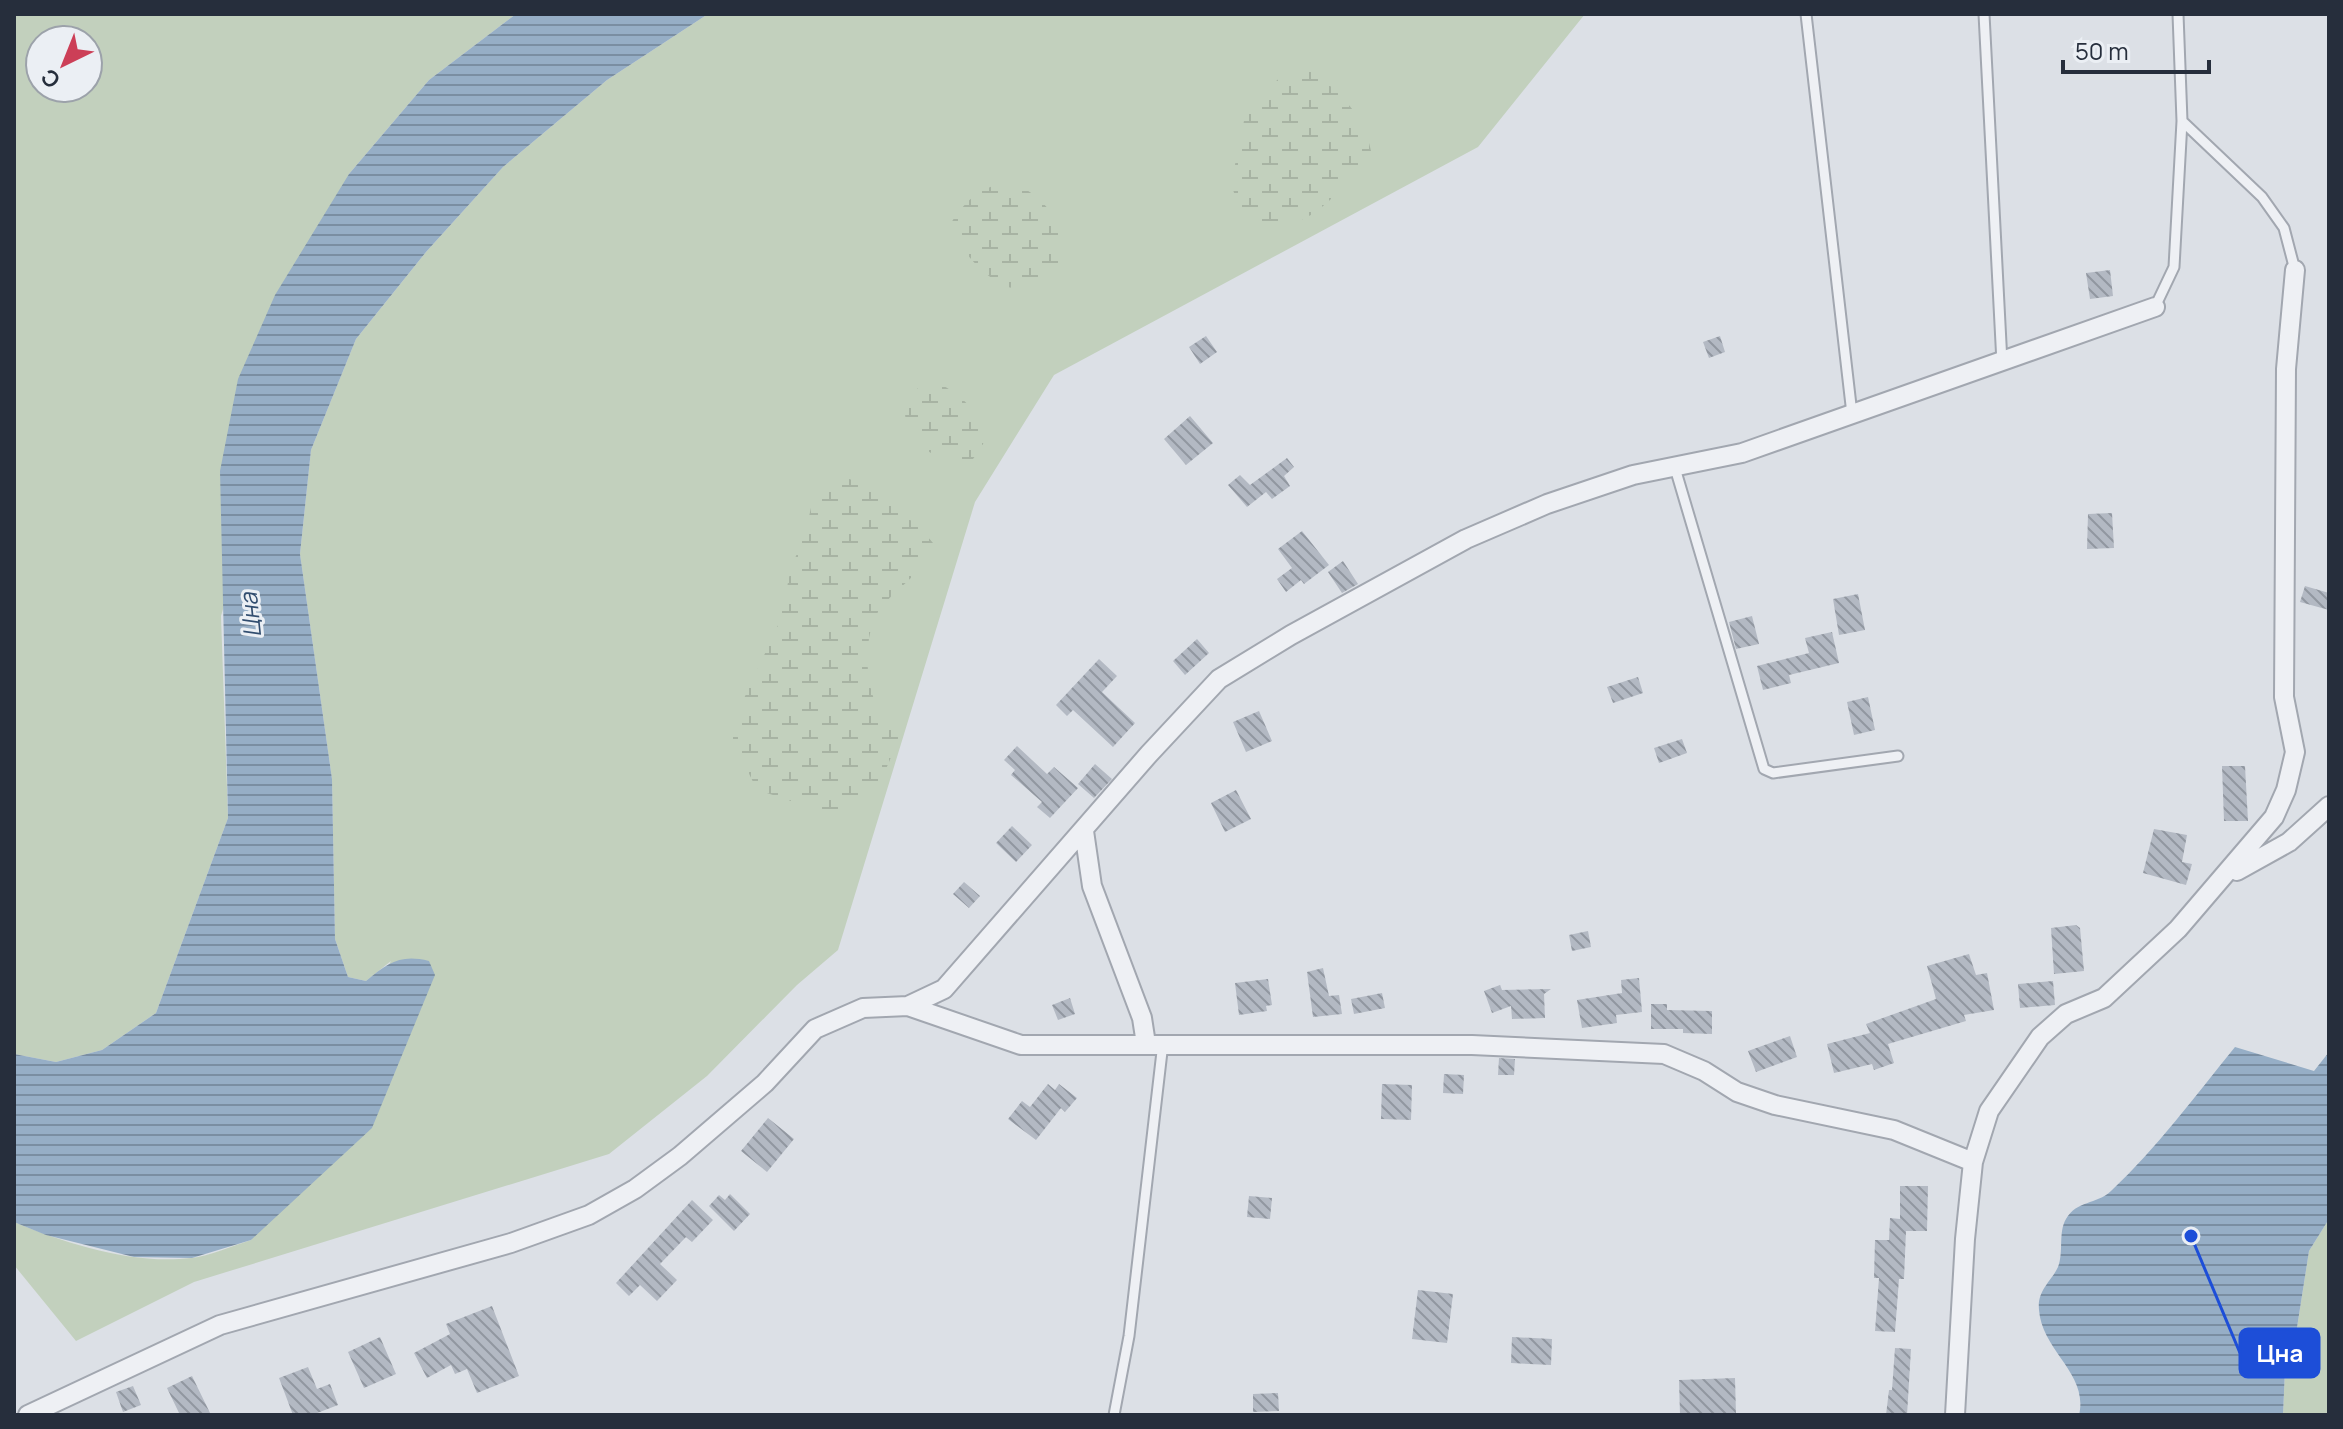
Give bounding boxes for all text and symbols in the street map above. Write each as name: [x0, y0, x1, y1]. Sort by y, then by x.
north arrow: [24, 24, 104, 104]
scale bar: [2063, 24, 2209, 74]
text: 50 m: [2075, 34, 2129, 67]
text: С: [34, 62, 67, 95]
water label: Цна: [231, 590, 268, 639]
callout: Цна: [2240, 1329, 2319, 1377]
text: Цна: [2257, 1336, 2303, 1369]

